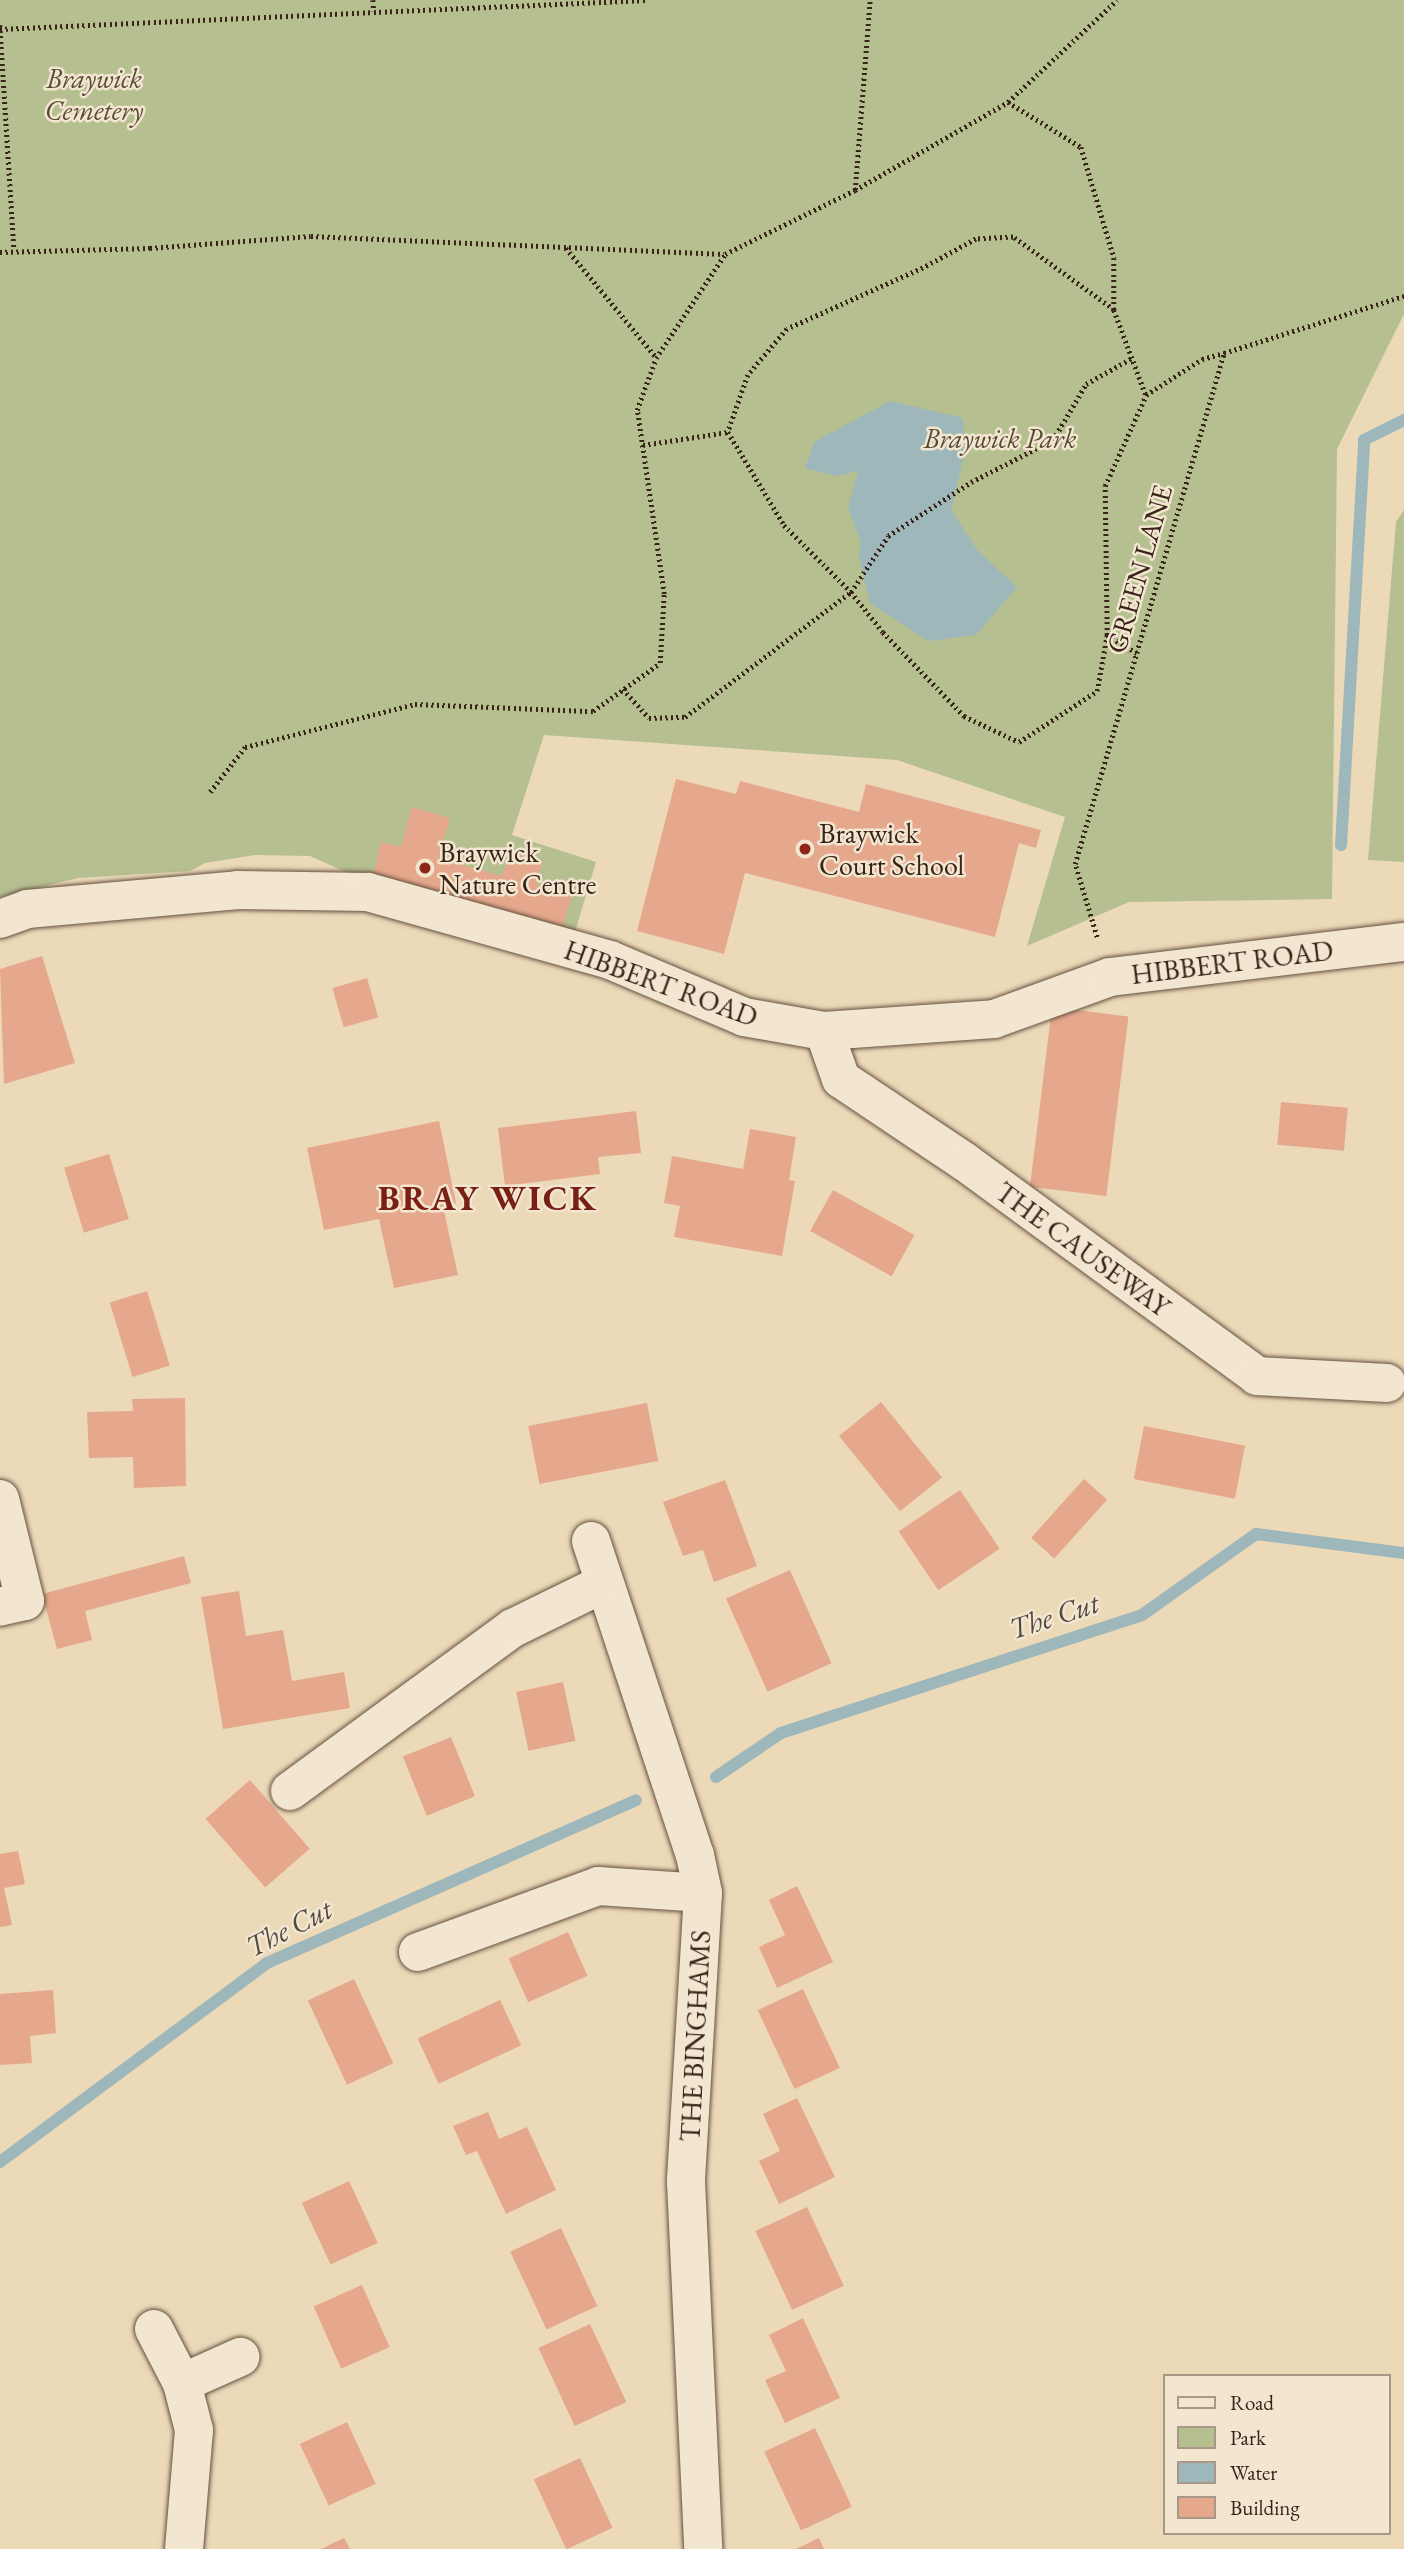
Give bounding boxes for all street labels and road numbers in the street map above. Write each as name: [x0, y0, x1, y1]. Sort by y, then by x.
street label: GREEN LANE: [1099, 481, 1179, 657]
street label: HIBBERT ROAD: [560, 932, 762, 1034]
street label: HIBBERT ROAD: [1129, 933, 1335, 991]
street label: THE CAUSEWAY: [989, 1175, 1177, 1323]
street label: THE BINGHAMS: [673, 1929, 717, 2143]

